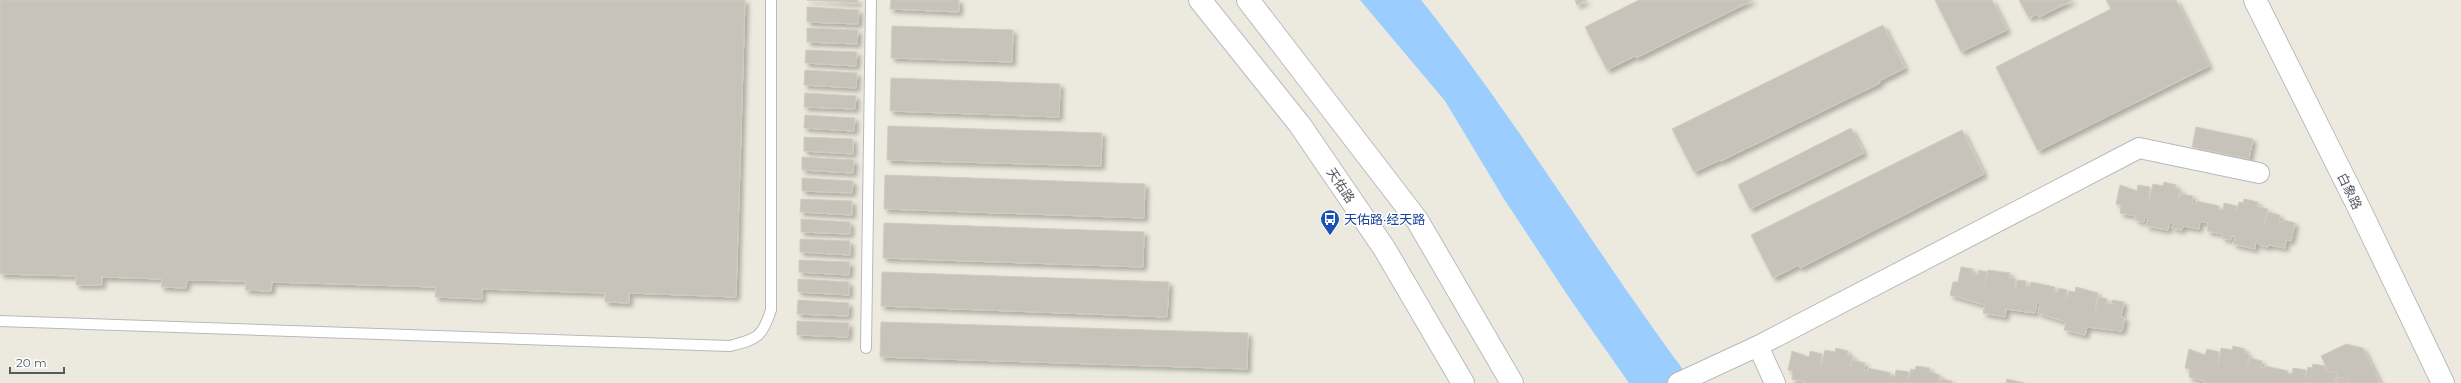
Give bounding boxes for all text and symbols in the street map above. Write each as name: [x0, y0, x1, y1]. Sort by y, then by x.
street label: 天佑路: [1323, 164, 1359, 206]
street label: 白象路: [2334, 170, 2366, 212]
bus stop icon: 天佑路·经天路: [1319, 208, 1341, 236]
place label: 天佑路·经天路: [1344, 211, 1425, 227]
scale bar: [10, 349, 64, 375]
text: 20 m: [16, 355, 47, 370]

